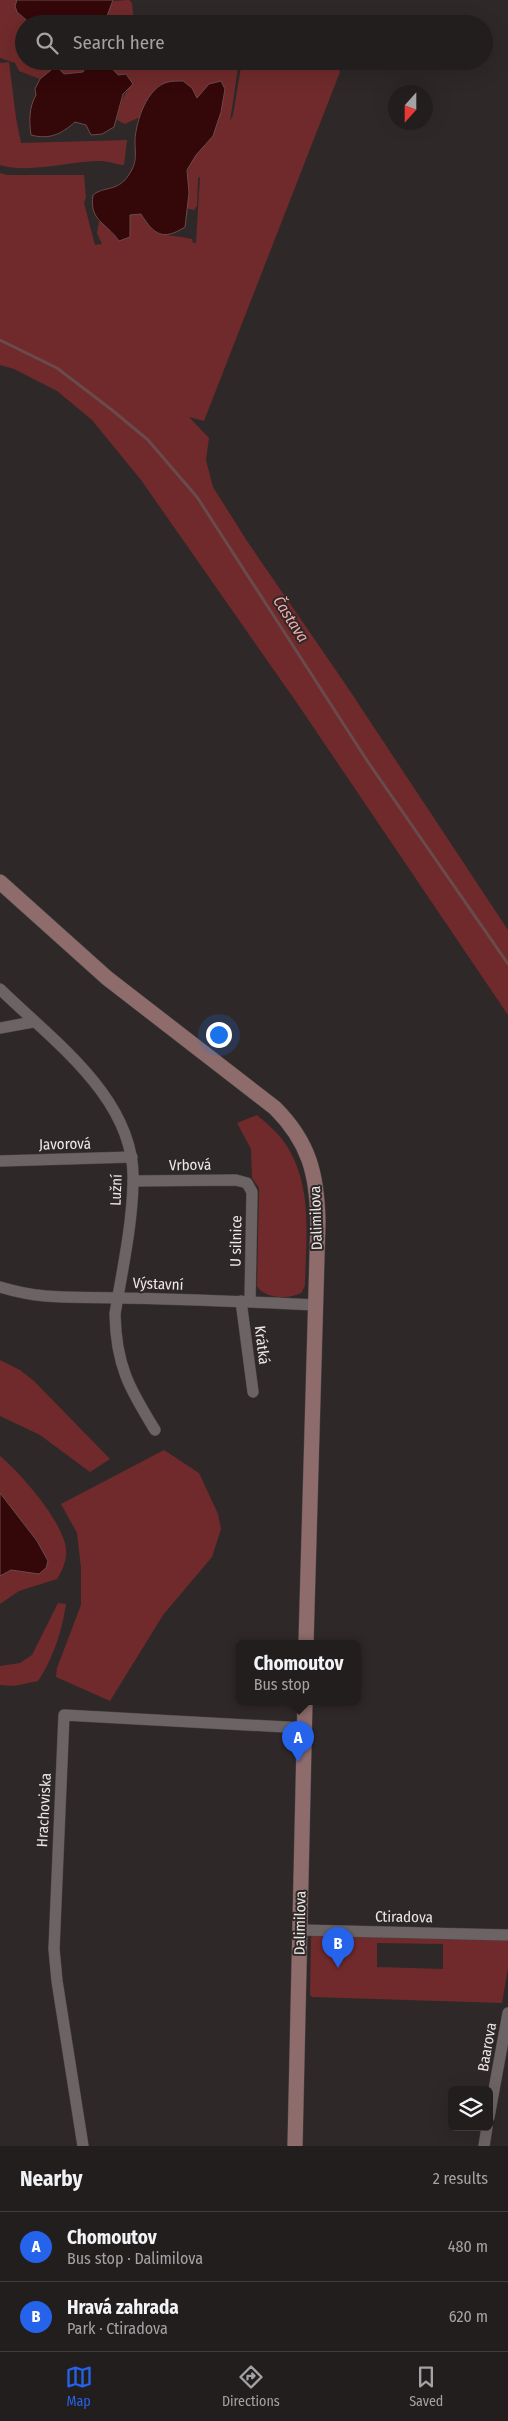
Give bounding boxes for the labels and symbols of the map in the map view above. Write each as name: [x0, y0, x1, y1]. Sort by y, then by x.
north arrow: [388, 85, 433, 130]
water label: Častava: [269, 592, 314, 646]
your location: [206, 1022, 232, 1048]
street label: Javorová: [39, 1135, 91, 1153]
street label: Vrbová: [169, 1156, 211, 1174]
street label: Lužní: [106, 1174, 126, 1206]
street label: Dalimilova: [306, 1186, 326, 1250]
street label: U silnice: [227, 1215, 245, 1267]
street label: Výstavní: [132, 1274, 184, 1294]
street label: Krátká: [251, 1325, 273, 1365]
pin: A: [282, 1721, 314, 1762]
street label: Hrachoviska: [33, 1772, 55, 1848]
street label: Dalimilova: [290, 1891, 310, 1955]
street label: Ctiradova: [375, 1907, 433, 1927]
pin: B: [322, 1927, 354, 1968]
street label: Baarova: [474, 2021, 500, 2073]

